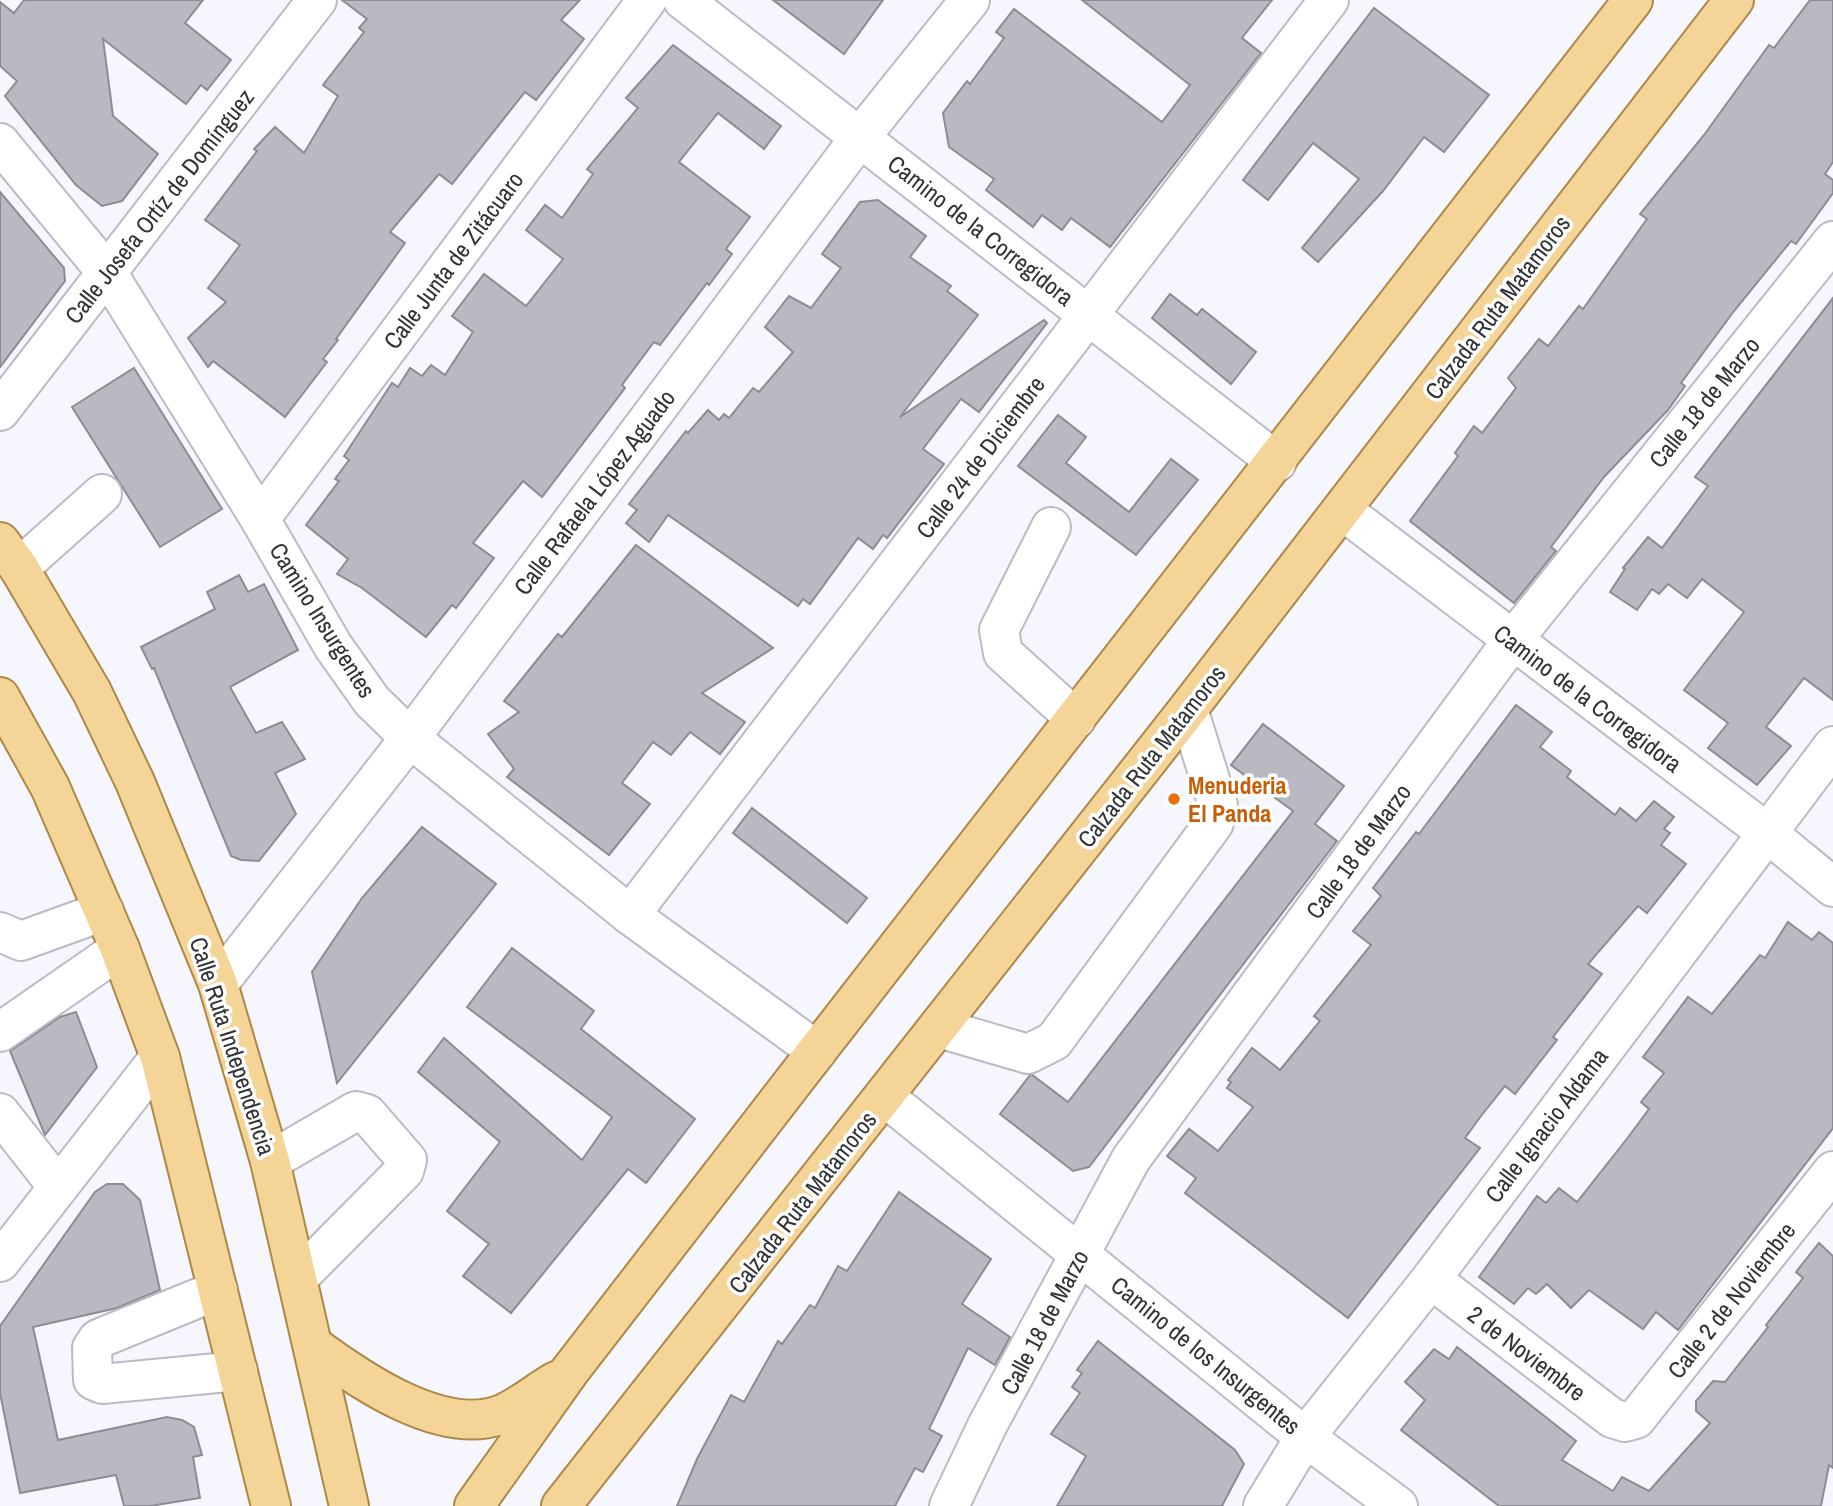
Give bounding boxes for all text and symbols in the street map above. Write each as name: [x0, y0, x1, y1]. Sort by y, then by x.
street label: Calle Josefa Ortíz de Domínguez: [57, 82, 261, 330]
street label: Camino de la Corregidora: [882, 147, 1081, 313]
street label: Calle Junta de Zitácuaro: [376, 165, 530, 355]
street label: Calzada Ruta Matamoros: [1417, 208, 1577, 406]
street label: Calle 18 de Marzo: [1641, 330, 1767, 474]
street label: Calle 24 de Diciembre: [908, 369, 1052, 545]
street label: Calle Rafaela López Aguado: [506, 383, 682, 601]
street label: Camino Insurgentes: [262, 536, 384, 704]
street label: Camino de la Corregidora: [1488, 617, 1689, 779]
street label: Calzada Ruta Matamoros: [1070, 658, 1232, 854]
place label: Menuderia El Panda: [1188, 769, 1286, 829]
street label: Calle 18 de Marzo: [1298, 777, 1418, 925]
marker: Menuderia El Panda: [1166, 791, 1182, 807]
street label: Calle Ruta Independencia: [183, 933, 283, 1159]
street label: Calle Ignacio Aldama: [1477, 1041, 1615, 1209]
street label: Calzada Ruta Matamoros: [721, 1104, 883, 1300]
street label: Calle 2 de Noviembre: [1660, 1215, 1802, 1385]
street label: Calle 18 de Marzo: [992, 1244, 1096, 1400]
street label: Camino de los Insurgentes: [1105, 1269, 1307, 1441]
street label: 2 de Noviembre: [1461, 1298, 1593, 1408]

